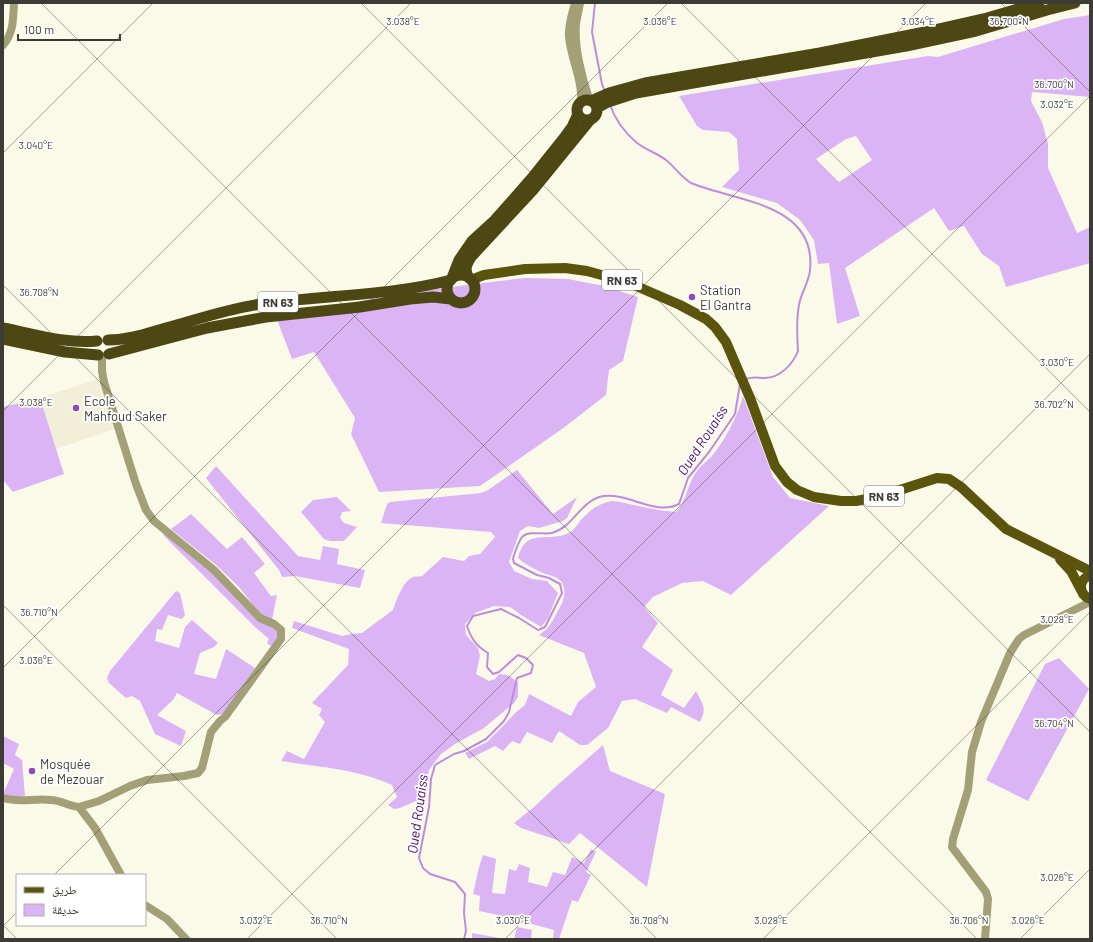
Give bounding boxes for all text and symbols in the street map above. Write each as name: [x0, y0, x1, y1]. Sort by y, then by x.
text: 3.038°E: [386, 15, 420, 27]
text: 3.036°E: [643, 15, 677, 27]
text: 3.034°E: [901, 15, 935, 27]
text: 36.700°N: [989, 15, 1029, 27]
scale bar: [18, 16, 120, 42]
text: 100 m: [24, 22, 54, 36]
text: 36.700°N: [1034, 78, 1074, 90]
text: 3.032°E: [1040, 98, 1074, 110]
text: 3.040°E: [19, 139, 53, 151]
road number: RN 63: [602, 270, 642, 290]
place label: Station El Gantra: [700, 282, 751, 313]
text: 36.708°N: [19, 286, 59, 298]
road number: RN 63: [258, 292, 298, 312]
marker: Station El Gantra: [687, 292, 697, 302]
text: 3.030°E: [1040, 356, 1074, 368]
place label: Ecole Mahfoud Saker: [84, 393, 167, 424]
text: 3.038°E: [19, 396, 53, 408]
text: 36.702°N: [1034, 398, 1074, 410]
water label: Oued Rouaiss: [673, 402, 731, 478]
marker: Ecole Mahfoud Saker: [71, 403, 81, 413]
road number: RN 63: [864, 486, 904, 506]
text: 36.710°N: [20, 606, 58, 618]
text: 3.028°E: [1040, 613, 1074, 625]
text: 3.036°E: [19, 654, 53, 666]
text: 36.704°N: [1034, 717, 1074, 729]
place label: Mosquée de Mezouar: [40, 756, 104, 787]
marker: Mosquée de Mezouar: [27, 766, 37, 776]
water label: Oued Rouaiss: [403, 773, 431, 855]
text: 3.026°E: [1040, 871, 1074, 883]
legend: [16, 874, 146, 926]
text: طريق: [52, 882, 77, 897]
text: حديقة: [52, 902, 80, 917]
text: 3.032°E: [239, 914, 273, 926]
text: 36.710°N: [310, 914, 348, 926]
text: 3.030°E: [496, 914, 530, 926]
text: 36.708°N: [629, 914, 669, 926]
text: 3.028°E: [754, 914, 788, 926]
text: 36.706°N: [949, 914, 989, 926]
text: 3.026°E: [1011, 914, 1045, 926]

